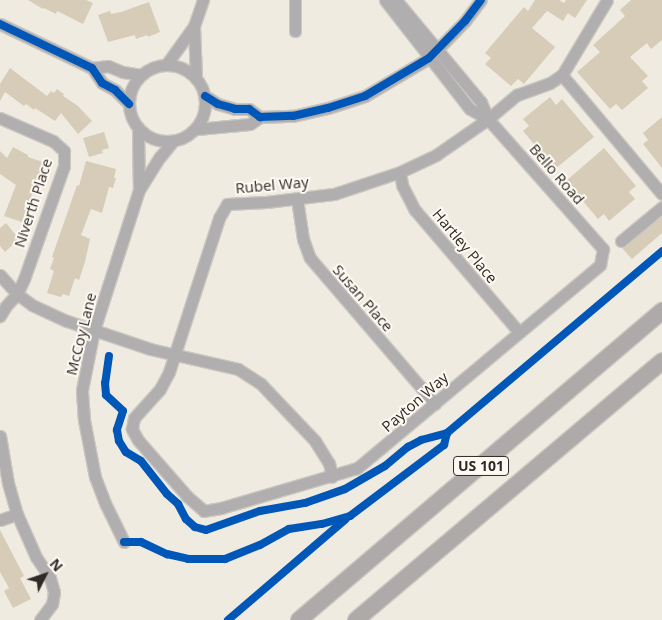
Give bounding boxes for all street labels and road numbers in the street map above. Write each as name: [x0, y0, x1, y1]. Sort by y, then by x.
street label: Bello Road: [526, 140, 588, 208]
street label: Niverth Place: [10, 156, 56, 250]
street label: Rubel Way: [235, 173, 309, 197]
street label: Hartley Place: [429, 205, 501, 287]
street label: Susan Place: [329, 261, 397, 335]
street label: McCoy Lane: [62, 291, 100, 377]
street label: Payton Way: [378, 368, 452, 436]
road number: US 101: [452, 454, 510, 478]

